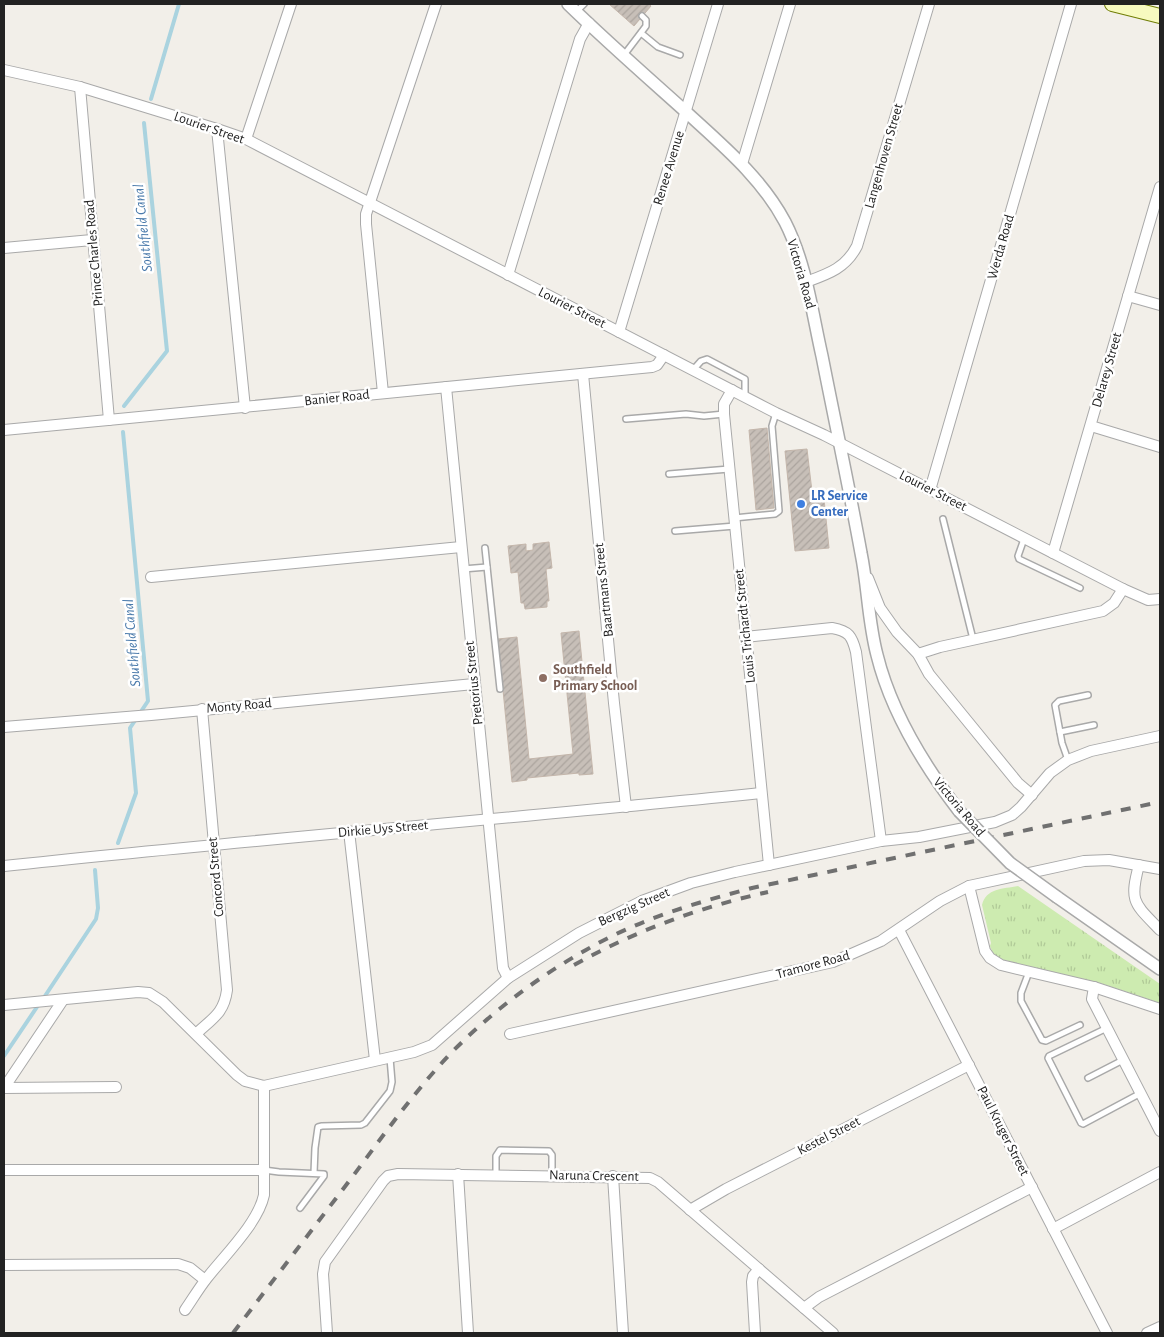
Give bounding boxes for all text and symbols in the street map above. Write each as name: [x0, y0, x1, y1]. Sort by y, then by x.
street label: Langenhoven Street: [862, 101, 906, 210]
street label: Lourier Street: [172, 109, 247, 147]
street label: Renee Avenue: [651, 129, 687, 207]
water label: Southfield Canal: [131, 183, 155, 273]
street label: Prince Charles Road: [82, 199, 106, 307]
street label: Werda Road: [985, 213, 1017, 281]
street label: Victoria Road: [784, 237, 818, 311]
street label: Lourier Street: [536, 285, 608, 331]
street label: Delarey Street: [1090, 330, 1125, 409]
street label: Banier Road: [304, 388, 370, 408]
street label: Lourier Street: [897, 468, 969, 514]
place label: LR Service Center: [811, 489, 868, 519]
marker: LR Service Center: [795, 498, 807, 510]
street label: Baartmans Street: [592, 542, 616, 638]
street label: Louis Trichardt Street: [732, 568, 758, 684]
water label: Southfield Canal: [121, 598, 143, 688]
street label: Pretorius Street: [463, 640, 485, 726]
place label: Southfield Primary School: [553, 663, 638, 693]
marker: Southfield Primary School: [537, 672, 549, 684]
street label: Monty Road: [206, 696, 272, 716]
street label: Victoria Road: [930, 775, 988, 839]
street label: Dirkie Uys Street: [337, 818, 429, 840]
street label: Concord Street: [205, 836, 226, 918]
street label: Bergzig Street: [596, 885, 672, 929]
street label: Tramore Road: [775, 948, 851, 982]
street label: Paul Kruger Street: [974, 1084, 1032, 1179]
street label: Kestel Street: [795, 1114, 863, 1158]
street label: Naruna Crescent: [549, 1168, 640, 1184]

